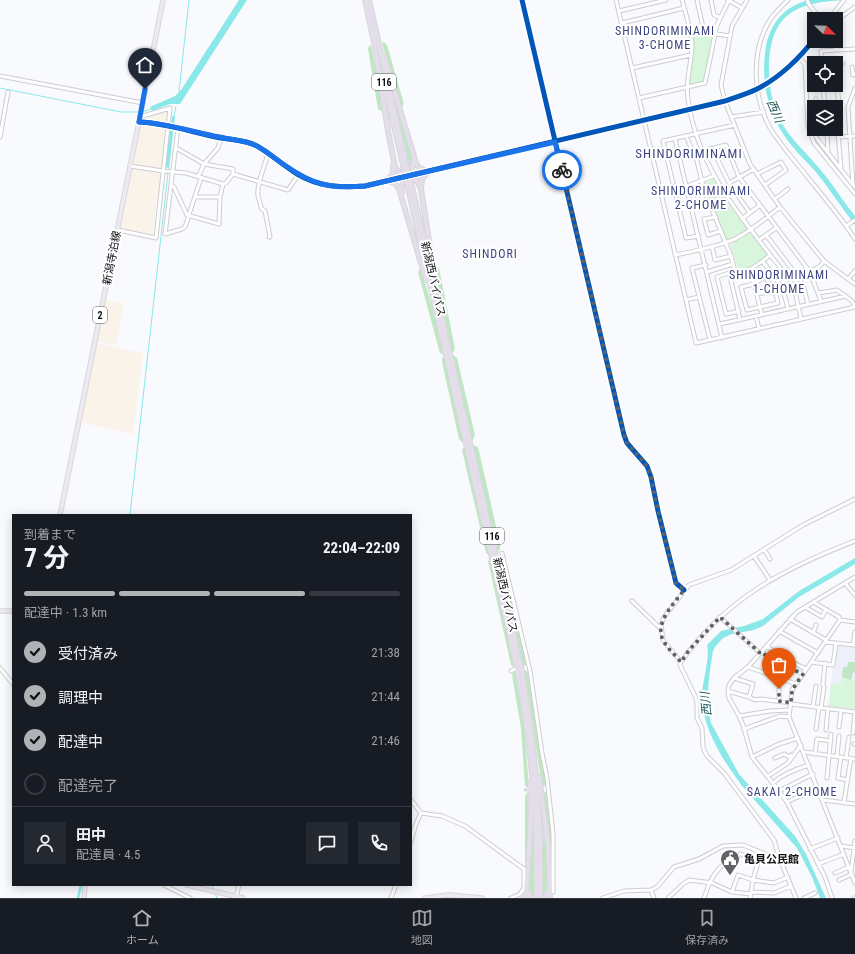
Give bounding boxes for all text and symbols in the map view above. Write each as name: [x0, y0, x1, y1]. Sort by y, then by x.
north arrow: [807, 12, 843, 48]
map controls: [807, 12, 843, 136]
district label: SHINDORIMINAMI 3-CHOME: [615, 24, 715, 52]
pin: [128, 48, 162, 89]
icon: home: [134, 54, 156, 76]
button: locate: [807, 56, 843, 92]
road number: 116: [372, 74, 396, 90]
water label: 西川: [764, 97, 787, 127]
button: layers: [807, 100, 843, 136]
district label: SHINDORIMINAMI: [635, 146, 743, 161]
courier: [542, 150, 582, 190]
icon: bike: [551, 159, 573, 181]
district label: SHINDORIMINAMI 2-CHOME: [651, 184, 751, 212]
street label: 新潟寺泊線: [100, 230, 124, 286]
street label: 新潟西バイパス: [418, 240, 448, 318]
district label: SHINDORI: [462, 247, 518, 261]
district label: SHINDORIMINAMI 1-CHOME: [729, 268, 829, 296]
road number: 2: [93, 307, 107, 323]
text: 到着まで: [24, 527, 76, 542]
road number: 116: [480, 528, 504, 544]
text: 22:04–22:09: [323, 539, 400, 557]
text: 7 分: [24, 543, 69, 573]
street label: 新潟西バイパス: [490, 556, 520, 634]
text: 配達中 · 1.3 km: [24, 605, 107, 620]
icon: check: [24, 641, 46, 663]
text: 受付済み: [58, 645, 118, 663]
text: 21:38: [371, 645, 400, 660]
pin: [762, 648, 796, 689]
icon: bag: [768, 654, 790, 676]
icon: check: [24, 685, 46, 707]
text: 調理中: [58, 689, 103, 707]
text: 21:44: [371, 689, 400, 704]
water label: 西川: [698, 689, 714, 717]
icon: check: [24, 729, 46, 751]
text: 配達中: [58, 733, 103, 751]
text: 21:46: [371, 733, 400, 748]
text: 配達完了: [58, 777, 118, 795]
district label: SAKAI 2-CHOME: [747, 785, 837, 799]
button: person: [24, 822, 66, 864]
button: chat: [306, 822, 348, 864]
button: phone: [358, 822, 400, 864]
text: 田中: [76, 826, 106, 844]
text: 配達員 · 4.5: [76, 847, 140, 862]
public building icon: 亀貝公民館: [719, 848, 741, 876]
place label: 亀貝公民館: [744, 853, 799, 866]
tab: ホーム: [126, 907, 159, 947]
tab: 地図: [411, 907, 433, 947]
tab: 保存済み: [685, 907, 729, 947]

